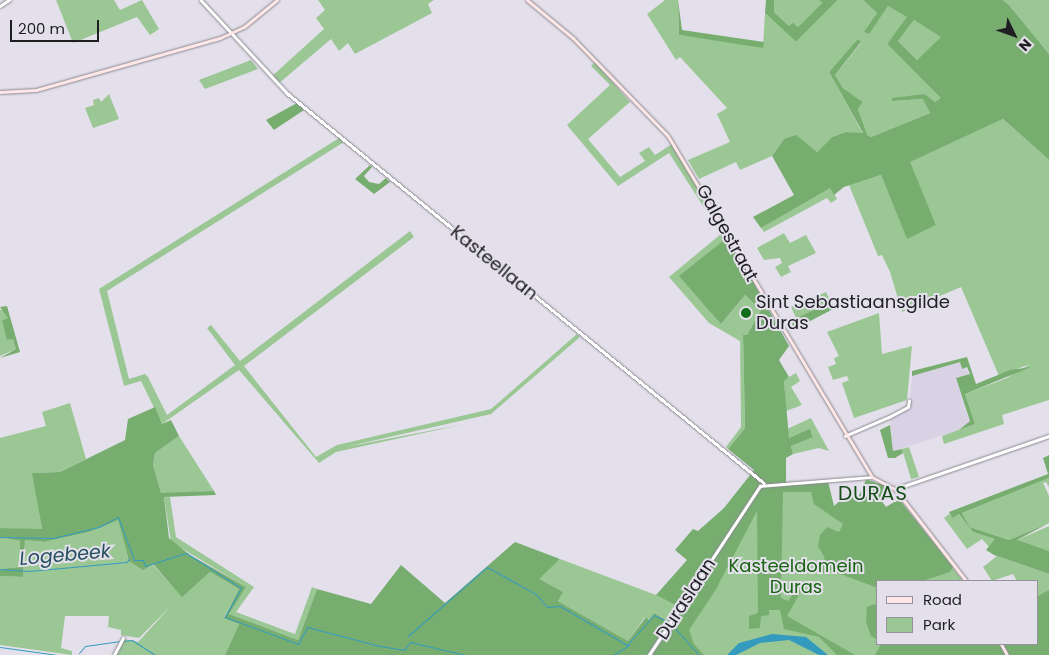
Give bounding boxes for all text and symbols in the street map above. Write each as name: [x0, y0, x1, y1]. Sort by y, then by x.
scale bar: [12, 10, 101, 42]
north arrow: [989, 10, 1039, 60]
text: 200 m: [18, 18, 65, 39]
text: N: [1014, 34, 1036, 56]
street label: Galgestraat: [692, 181, 762, 285]
street label: Kasteellaan: [446, 221, 542, 305]
place label: Sint Sebastiaansgilde Duras: [756, 292, 950, 334]
marker: Sint Sebastiaansgilde Duras: [740, 307, 752, 319]
district label: DURAS: [837, 481, 909, 505]
water label: Logebeek: [19, 540, 111, 570]
street label: Duraslaan: [652, 554, 720, 644]
park label: Kasteeldomein Duras: [729, 556, 863, 598]
legend: [876, 580, 1039, 645]
text: Road: [923, 589, 962, 610]
text: Park: [923, 614, 955, 635]

